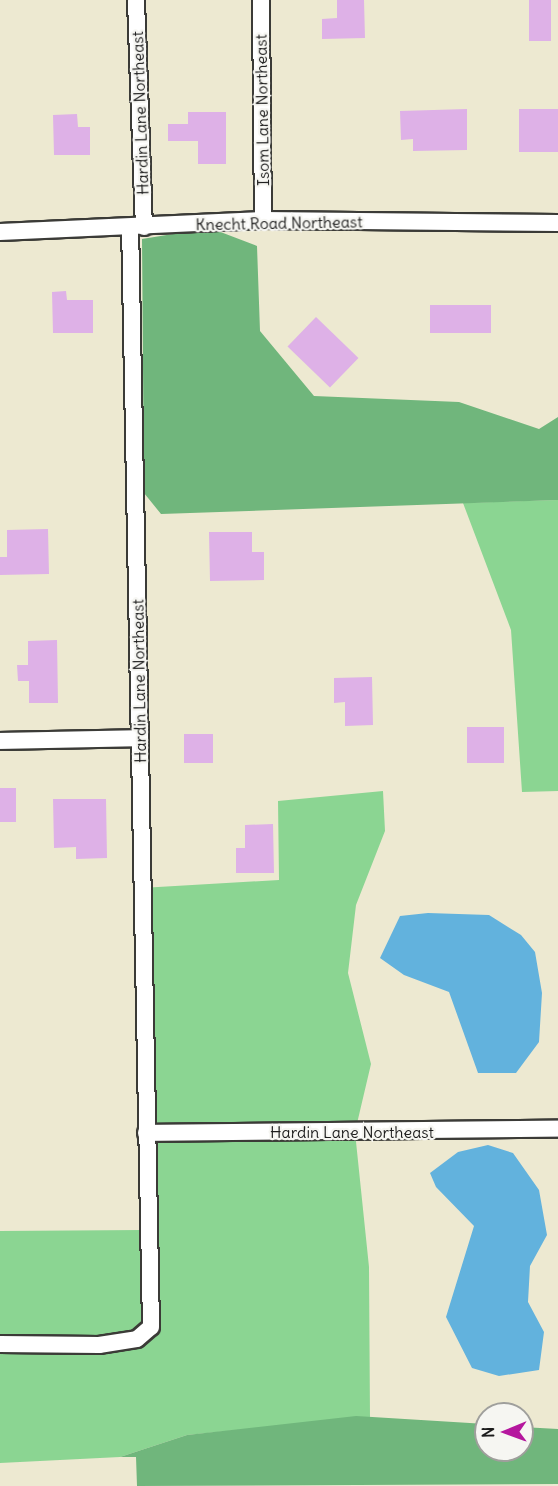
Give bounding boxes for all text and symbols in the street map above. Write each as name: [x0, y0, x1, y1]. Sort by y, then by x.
street label: Hardin Lane Northeast: [128, 31, 152, 195]
street label: Isom Lane Northeast: [251, 34, 273, 186]
street label: Knecht Road Northeast: [195, 212, 363, 234]
street label: Hardin Lane Northeast: [128, 599, 150, 763]
street label: Hardin Lane Northeast: [270, 1122, 434, 1142]
north arrow: [474, 1402, 534, 1462]
text: N: [478, 1427, 498, 1438]

